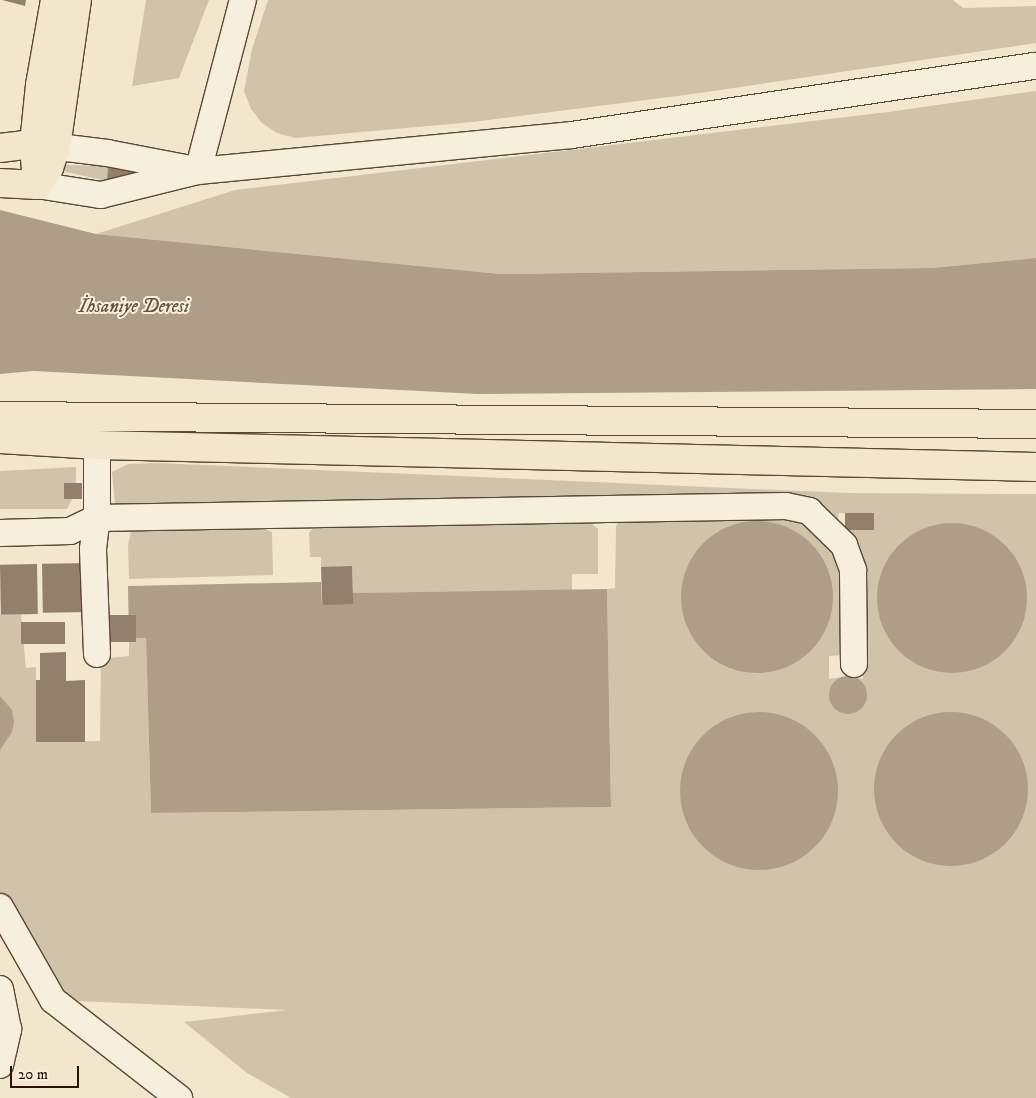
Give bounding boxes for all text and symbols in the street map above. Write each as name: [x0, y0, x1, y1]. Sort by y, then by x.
water label: İhsaniye Deresi: [79, 296, 189, 318]
scale bar: [12, 1056, 81, 1088]
text: 20 m: [18, 1065, 48, 1084]

